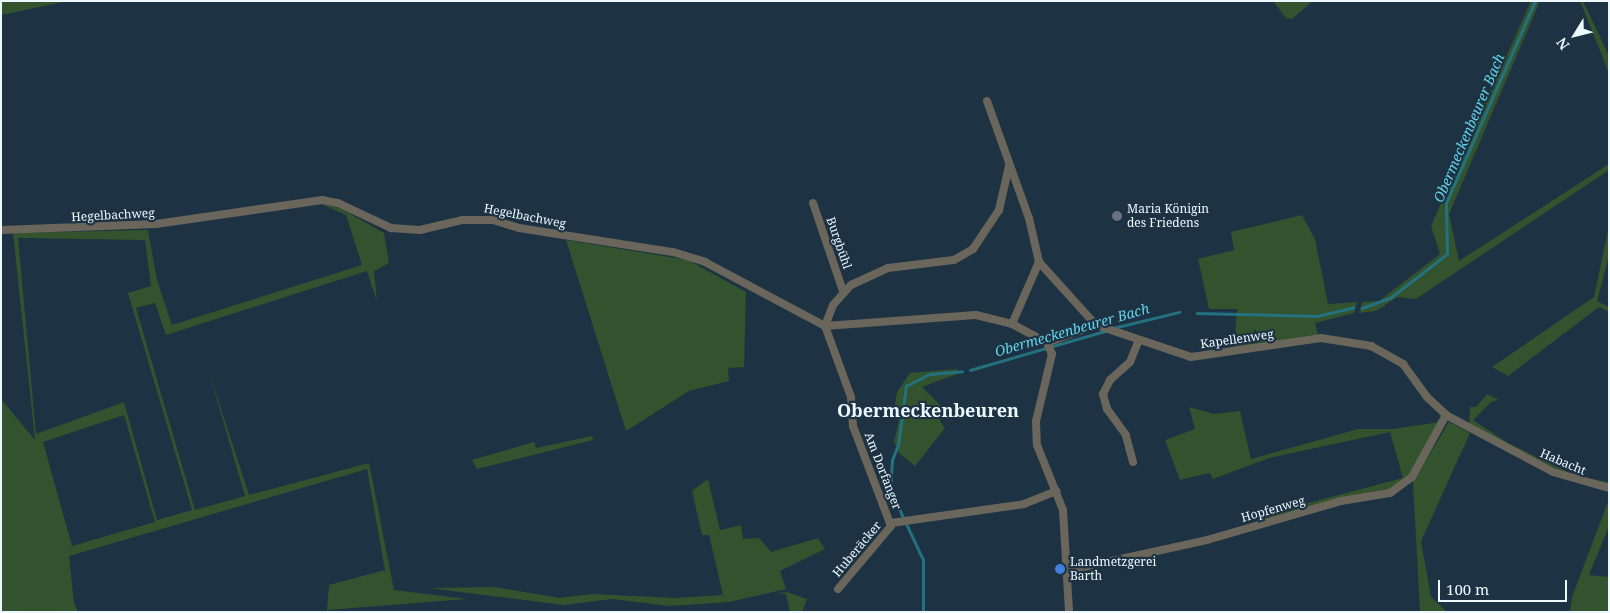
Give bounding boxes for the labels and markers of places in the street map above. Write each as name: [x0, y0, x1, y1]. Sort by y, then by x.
place label: Maria Königin des Friedens: [1127, 202, 1209, 230]
marker: Maria Königin des Friedens: [1111, 210, 1123, 222]
place label: Landmetzgerei Barth: [1070, 555, 1156, 583]
marker: Landmetzgerei Barth: [1054, 563, 1066, 575]

